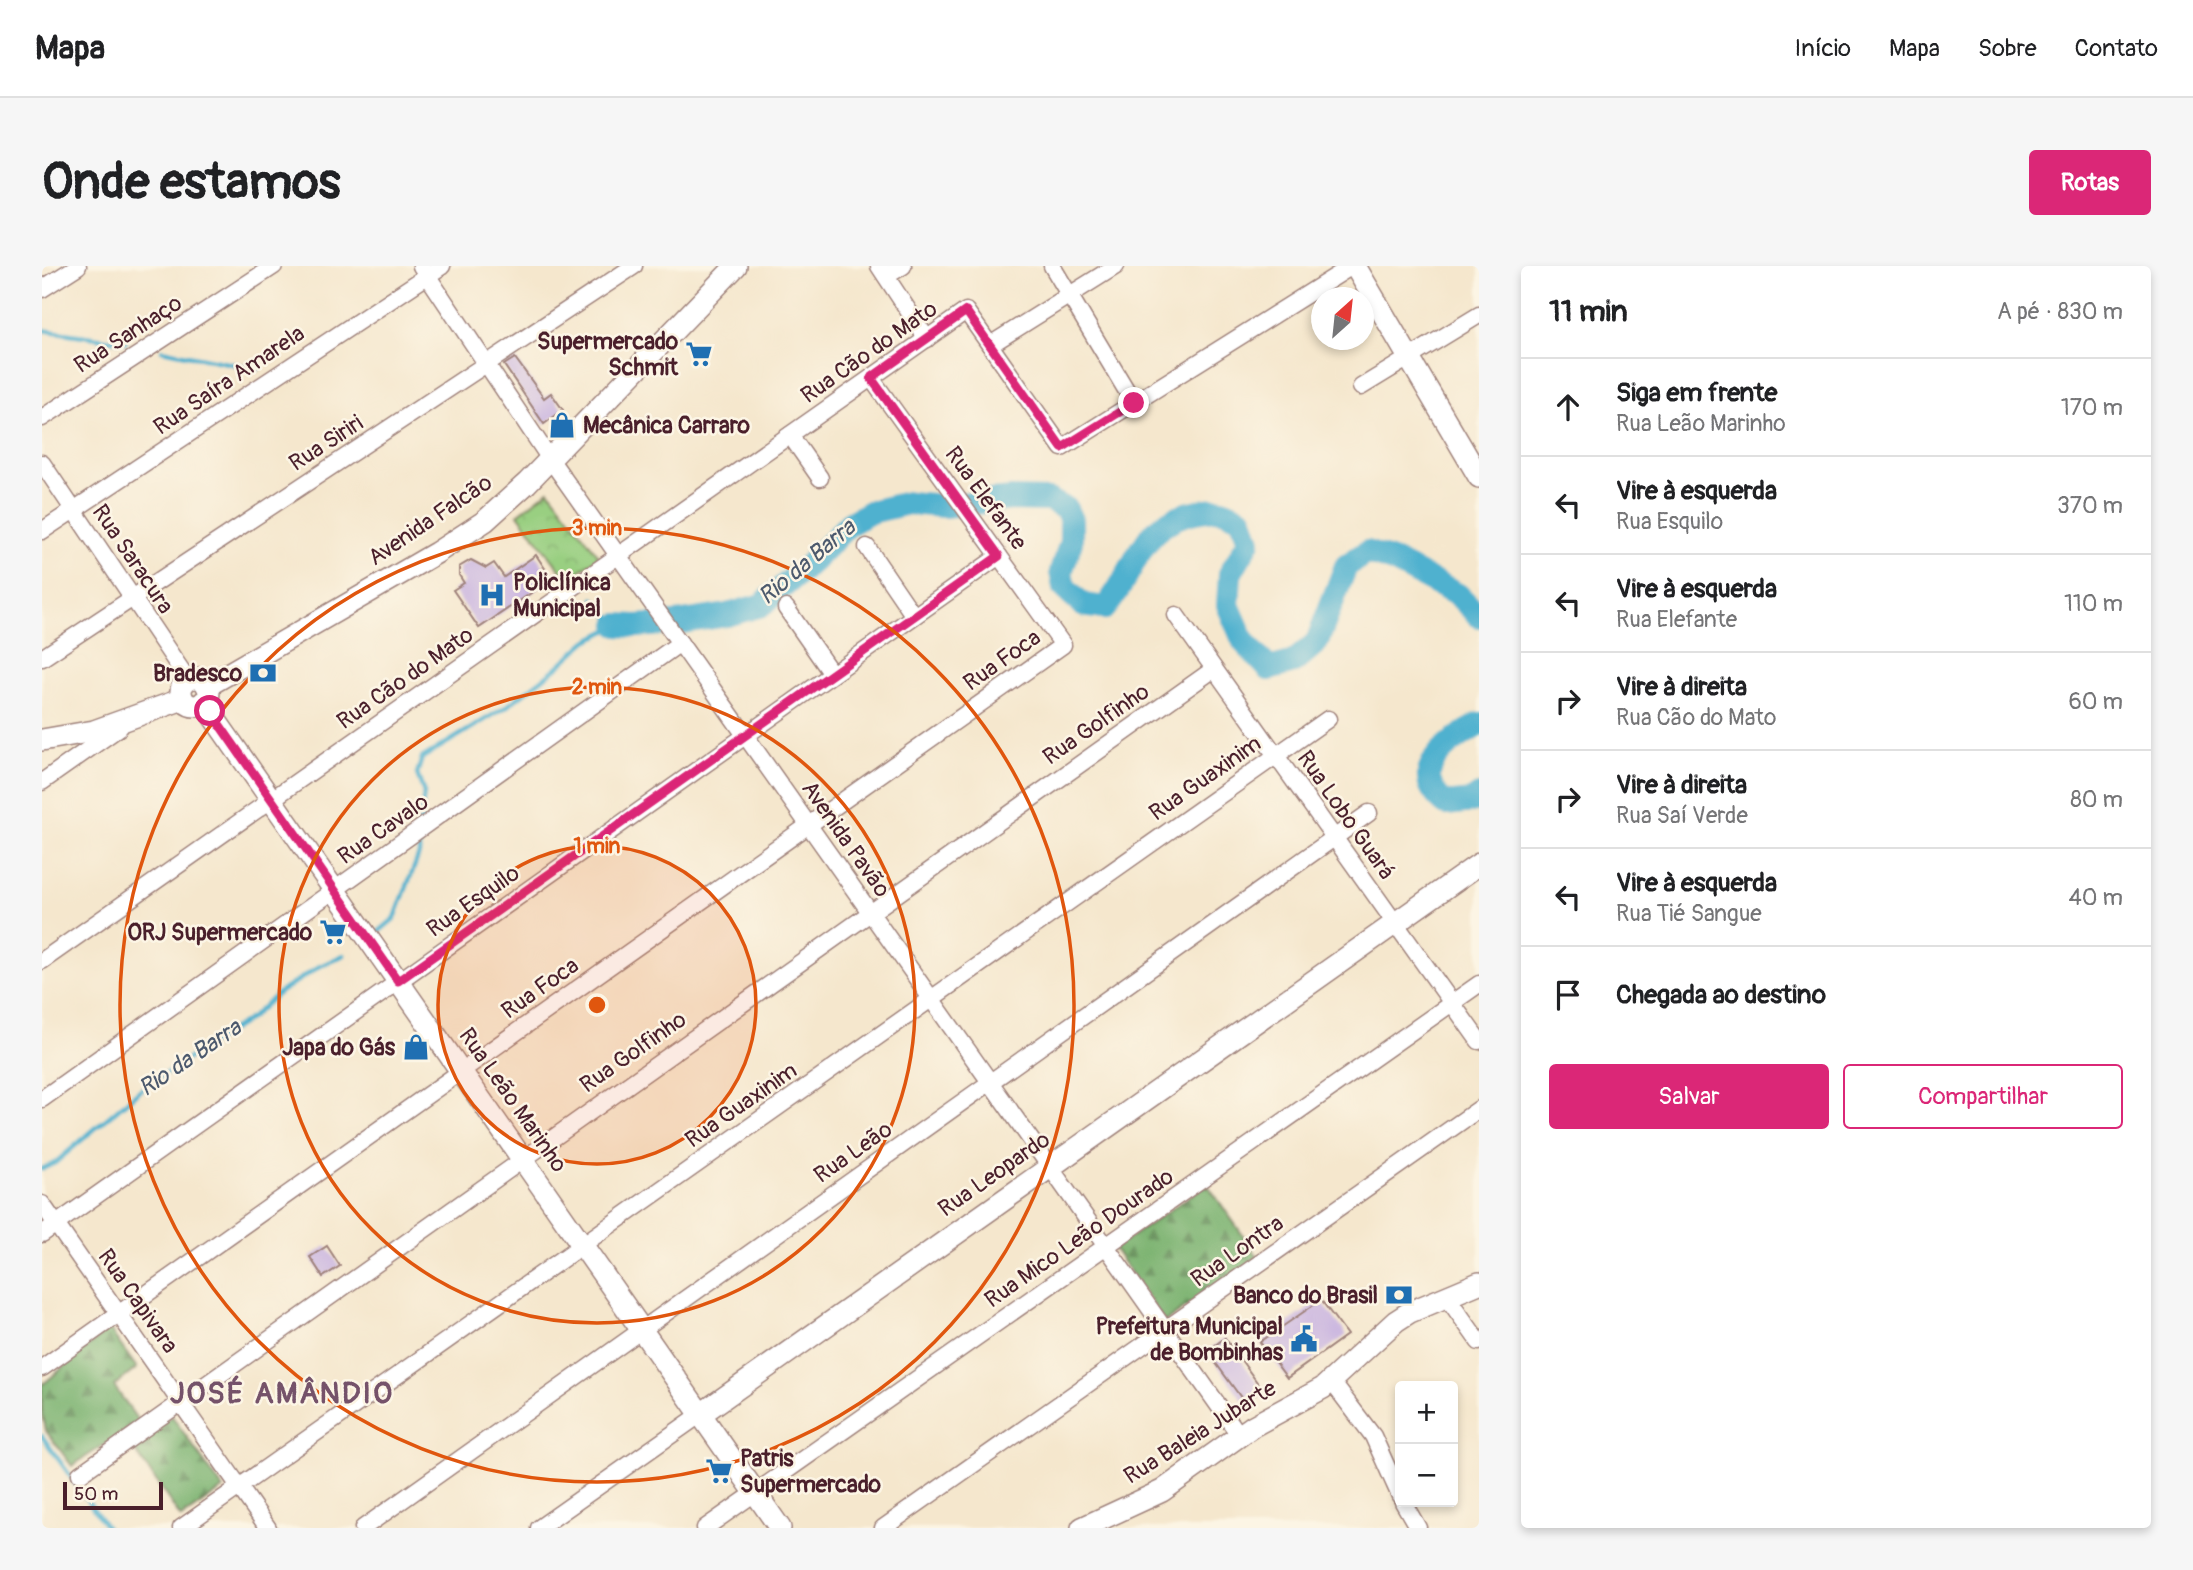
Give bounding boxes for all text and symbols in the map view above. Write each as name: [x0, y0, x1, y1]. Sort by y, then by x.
text: Mapa: [35, 28, 105, 69]
text: Início: [1795, 34, 1851, 63]
text: Mapa: [1889, 34, 1940, 63]
text: Sobre: [1978, 34, 2037, 63]
text: Contato: [2075, 34, 2158, 63]
button: Rotas: [2029, 150, 2151, 215]
text: Onde estamos: [42, 152, 340, 213]
north arrow: [1311, 287, 1374, 350]
street label: Rua Sanhaço: [69, 288, 187, 380]
text: 11 min: [1549, 293, 1628, 330]
street label: Rua Cão do Mato: [795, 294, 943, 410]
text: A pé · 830 m: [1997, 297, 2123, 326]
street label: Rua Saíra Amarela: [148, 319, 310, 441]
place label: Supermercado Schmit: [537, 327, 679, 382]
supermarket icon: Supermercado Schmit: [684, 339, 714, 369]
text: Siga em frente: [1616, 377, 1777, 409]
route end: [1118, 387, 1149, 418]
icon: ahead: [1549, 388, 1587, 426]
text: 170 m: [2061, 393, 2123, 422]
street label: Rua Siriri: [283, 408, 369, 478]
text: Rua Leão Marinho: [1616, 409, 1786, 438]
shop icon: Mecânica Carraro: [547, 410, 577, 440]
place label: Mecânica Carraro: [583, 411, 751, 440]
street label: Rua Elefante: [939, 440, 1034, 556]
street label: Avenida Falcão: [362, 468, 498, 572]
text: Vire à esquerda: [1616, 475, 1777, 507]
icon: left: [1549, 486, 1587, 524]
text: 370 m: [2057, 491, 2123, 520]
street label: Rua Saracura: [86, 499, 180, 619]
text: Rua Esquilo: [1616, 507, 1723, 536]
water label: Rio da Barra: [753, 512, 863, 611]
text: 3 min: [572, 515, 622, 542]
place label: Policlínica Municipal: [513, 568, 611, 623]
text: Vire à esquerda: [1616, 573, 1777, 605]
hospital icon: Policlínica Municipal: [477, 580, 507, 610]
icon: left: [1549, 584, 1587, 622]
text: 110 m: [2064, 589, 2123, 618]
text: Rua Elefante: [1616, 605, 1737, 634]
street label: Rua Cão do Mato: [331, 620, 479, 736]
street label: Rua Foca: [958, 623, 1046, 697]
bank icon: Bradesco: [248, 658, 278, 688]
place label: Bradesco: [153, 659, 243, 688]
text: Vire à direita: [1616, 671, 1747, 703]
text: 2 min: [572, 674, 622, 701]
street label: Rua Golfinho: [1037, 677, 1155, 771]
icon: right: [1549, 682, 1587, 720]
text: 60 m: [2068, 687, 2123, 716]
route start: [194, 695, 225, 726]
text: Rua Cão do Mato: [1616, 703, 1776, 732]
street label: Rua Guaxinim: [1143, 729, 1267, 827]
street label: Rua Lobo Guará: [1291, 745, 1401, 885]
text: Vire à direita: [1616, 769, 1747, 801]
street label: Avenida Pavão: [795, 775, 897, 903]
icon: right: [1549, 780, 1587, 818]
text: 80 m: [2070, 785, 2123, 814]
street label: Rua Cavalo: [332, 787, 434, 871]
text: Rua Saí Verde: [1616, 801, 1748, 830]
text: 1 min: [574, 833, 621, 860]
street label: Rua Esquilo: [421, 858, 525, 944]
text: Vire à esquerda: [1616, 867, 1777, 899]
icon: left: [1549, 878, 1587, 916]
text: 40 m: [2069, 883, 2123, 912]
text: Rua Tié Sangue: [1616, 899, 1762, 928]
supermarket icon: ORJ Supermercado: [318, 917, 348, 947]
place label: ORJ Supermercado: [127, 918, 313, 947]
street label: Rua Foca: [496, 951, 584, 1025]
icon: arrive: [1549, 976, 1587, 1014]
text: Chegada ao destino: [1616, 979, 1826, 1011]
centre of rings: [585, 993, 609, 1017]
street label: Rua Golfinho: [574, 1005, 692, 1099]
water label: Rio da Barra: [133, 1012, 248, 1103]
street label: Rua Leão Marinho: [452, 1022, 574, 1178]
shop icon: Japa do Gás: [401, 1032, 431, 1062]
place label: Japa do Gás: [282, 1033, 396, 1062]
street label: Rua Guaxinim: [679, 1056, 803, 1154]
button: Salvar: [1549, 1064, 1829, 1129]
button: Compartilhar: [1843, 1064, 2123, 1129]
street label: Rua Leão: [808, 1115, 898, 1189]
street label: Rua Leopardo: [932, 1125, 1056, 1223]
street label: Rua Mico Leão Dourado: [979, 1162, 1179, 1314]
street label: Rua Lontra: [1185, 1209, 1289, 1293]
street label: Rua Capivara: [91, 1243, 185, 1359]
bank icon: Banco do Brasil: [1384, 1280, 1414, 1310]
place label: Banco do Brasil: [1233, 1281, 1378, 1310]
place label: Prefeitura Municipal de Bombinhas: [1096, 1312, 1284, 1367]
public building icon: Prefeitura Municipal de Bombinhas: [1289, 1324, 1319, 1354]
street label: Rua Baleia Jubarte: [1118, 1373, 1282, 1490]
district label: JOSÉ AMÂNDIO: [170, 1375, 394, 1412]
map controls: [1395, 1381, 1458, 1507]
button: +: [1395, 1381, 1458, 1444]
place label: Patris Supermercado: [740, 1444, 882, 1499]
button: −: [1395, 1444, 1458, 1507]
supermarket icon: Patris Supermercado: [704, 1456, 734, 1486]
scale bar: [63, 1479, 163, 1511]
text: 50 m: [74, 1482, 118, 1506]

